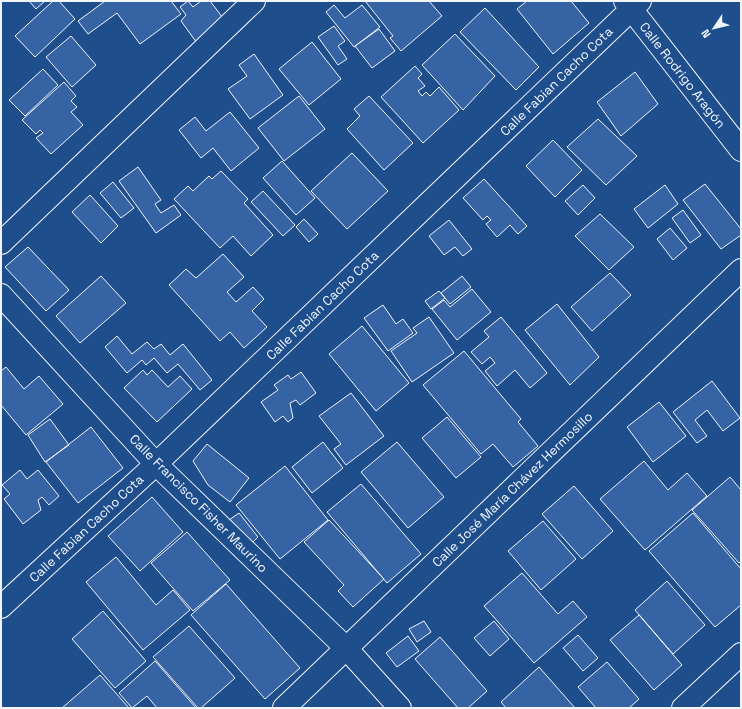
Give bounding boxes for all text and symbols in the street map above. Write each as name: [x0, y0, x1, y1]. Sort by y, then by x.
north arrow: [694, 8, 734, 48]
street label: Calle Rodrigo Aragón: [636, 19, 729, 132]
street label: Calle Fabian Cacho Cota: [496, 23, 617, 140]
text: N: [698, 27, 714, 41]
street label: Calle Fabian Cacho Cota: [262, 247, 383, 364]
street label: Calle José María Chávez Hermosillo: [429, 408, 596, 571]
street label: Calle Francisco Fisher Maurino: [126, 431, 271, 576]
street label: Calle Fabian Cacho Cota: [26, 471, 147, 586]

